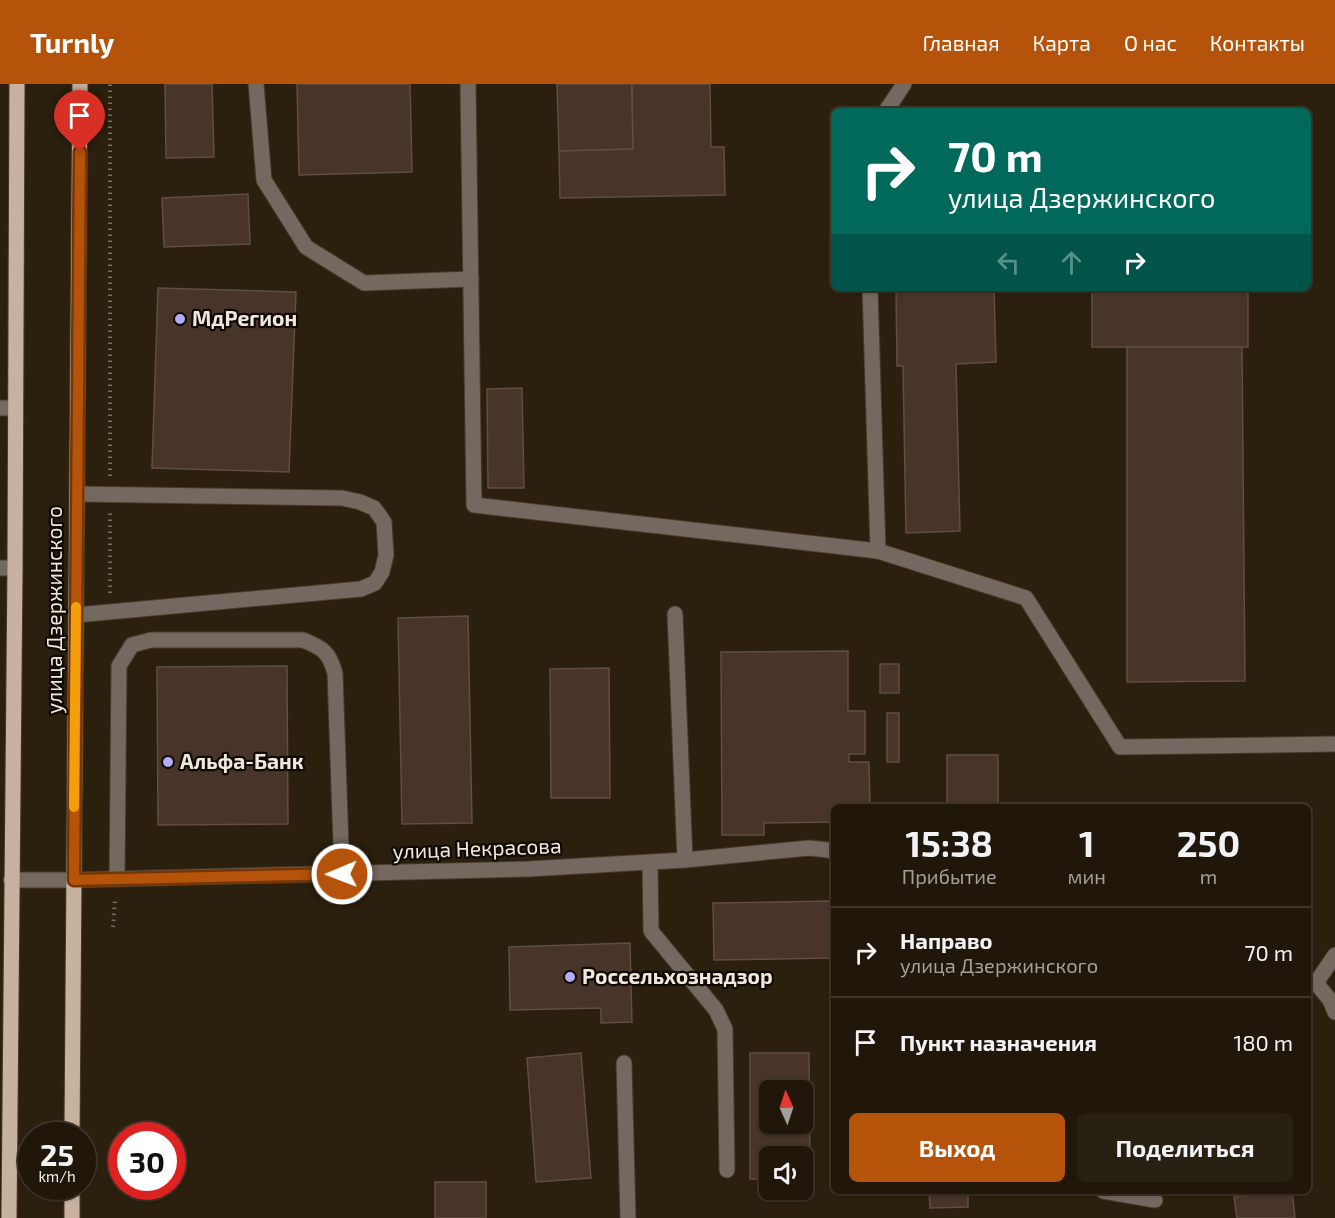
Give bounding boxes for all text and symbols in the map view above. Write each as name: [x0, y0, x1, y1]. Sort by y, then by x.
text: Turnly: [30, 25, 114, 59]
text: Главная: [923, 30, 1000, 55]
text: Карта: [1033, 30, 1091, 55]
text: О нас: [1124, 30, 1177, 55]
text: Контакты: [1210, 30, 1305, 55]
pin: [54, 90, 105, 152]
icon: arrive: [63, 99, 96, 132]
text: 70 m: [948, 130, 1043, 180]
icon: right: [849, 132, 927, 210]
text: улица Дзержинского: [948, 181, 1215, 213]
icon: left: [992, 246, 1025, 279]
icon: ahead: [1055, 246, 1088, 279]
icon: right: [1118, 246, 1151, 279]
place label: МдРегион: [192, 305, 297, 330]
marker: МдРегион: [173, 312, 187, 326]
street label: улица Дзержинского: [41, 506, 67, 714]
place label: Альфа-Банк: [180, 748, 304, 773]
marker: Альфа-Банк: [161, 755, 175, 769]
text: 15:38: [906, 821, 993, 864]
text: 1: [1079, 821, 1095, 864]
text: 250: [1177, 821, 1240, 864]
street label: улица Некрасова: [392, 832, 562, 864]
position arrow: [310, 842, 374, 906]
text: Прибытие: [902, 864, 997, 888]
text: мин: [1068, 864, 1106, 888]
text: m: [1200, 864, 1217, 888]
text: Направо: [900, 927, 993, 953]
icon: right: [849, 936, 882, 969]
text: 70 m: [1244, 939, 1293, 965]
text: улица Дзержинского: [900, 953, 1098, 977]
place label: Россельхознадзор: [582, 963, 773, 988]
marker: Россельхознадзор: [563, 970, 577, 984]
icon: arrive: [849, 1026, 882, 1059]
text: Пункт назначения: [900, 1029, 1097, 1055]
text: 180 m: [1233, 1029, 1293, 1055]
north arrow: [759, 1080, 813, 1134]
map controls: [759, 1080, 813, 1200]
button: Выход: [849, 1113, 1065, 1182]
button: Поделиться: [1077, 1113, 1293, 1182]
speed limit sign: 30: [108, 1122, 186, 1200]
text: 25: [40, 1136, 74, 1172]
button: sound: [759, 1146, 813, 1200]
text: km/h: [38, 1167, 76, 1185]

